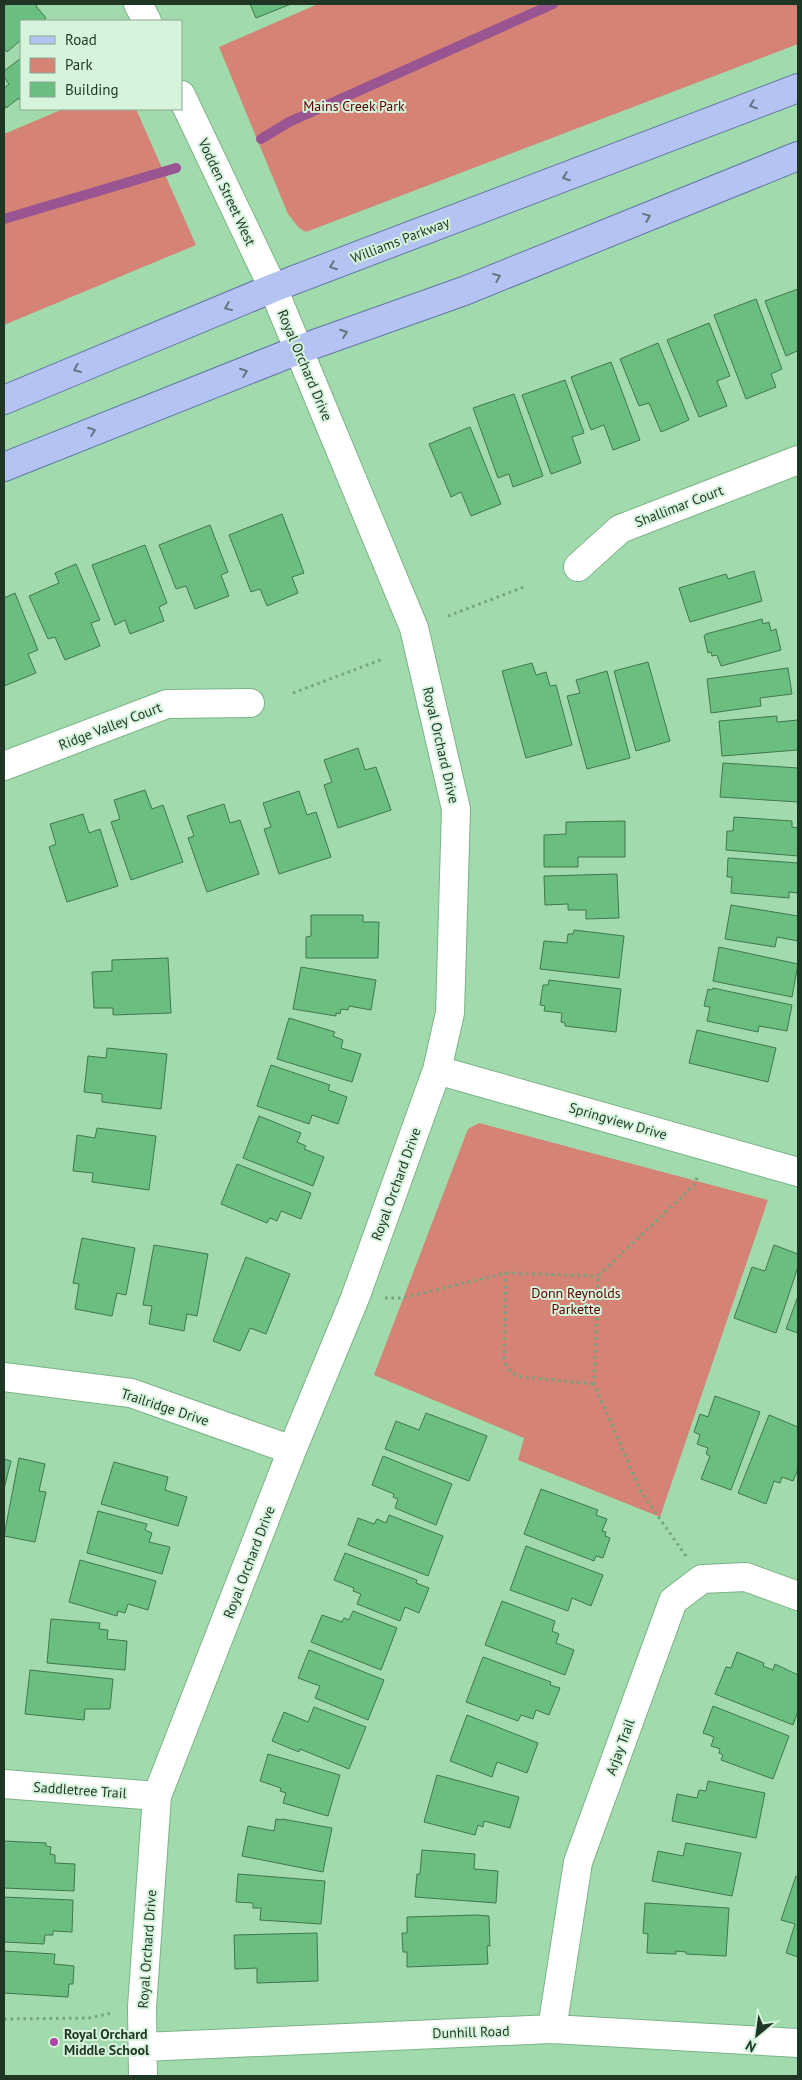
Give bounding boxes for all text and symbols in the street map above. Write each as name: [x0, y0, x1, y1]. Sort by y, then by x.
legend: [20, 20, 182, 110]
text: Road: [65, 30, 97, 49]
text: Park: [65, 55, 93, 74]
text: Building: [65, 80, 119, 99]
park label: Mains Creek Park: [303, 97, 405, 115]
one-way arrow: [749, 99, 758, 109]
street label: Vodden Street West: [194, 135, 260, 249]
one-way arrow: [562, 171, 571, 181]
one-way arrow: [643, 212, 651, 222]
street label: Williams Parkway: [348, 213, 453, 267]
one-way arrow: [329, 260, 337, 270]
one-way arrow: [492, 273, 501, 284]
one-way arrow: [224, 301, 233, 311]
street label: Royal Orchard Drive: [273, 307, 337, 423]
one-way arrow: [339, 329, 348, 339]
one-way arrow: [74, 363, 82, 373]
one-way arrow: [239, 368, 248, 378]
one-way arrow: [88, 427, 96, 437]
street label: Shallimar Court: [632, 481, 726, 531]
street label: Royal Orchard Drive: [419, 685, 463, 805]
street label: Ridge Valley Court: [56, 698, 164, 754]
street label: Springview Drive: [567, 1098, 669, 1144]
street label: Royal Orchard Drive: [367, 1125, 425, 1243]
park label: Donn Reynolds Parkette: [531, 1284, 621, 1318]
street label: Trailridge Drive: [119, 1384, 211, 1430]
street label: Royal Orchard Drive: [219, 1503, 279, 1621]
street label: Arjay Trail: [601, 1716, 639, 1778]
street label: Saddletree Trail: [33, 1778, 127, 1802]
street label: Royal Orchard Drive: [134, 1889, 160, 2009]
north arrow: [732, 2010, 782, 2060]
street label: Dunhill Road: [432, 2022, 510, 2042]
place label: Royal Orchard Middle School: [64, 2025, 150, 2059]
marker: Royal Orchard Middle School: [48, 2036, 60, 2048]
text: N: [742, 2036, 759, 2056]

